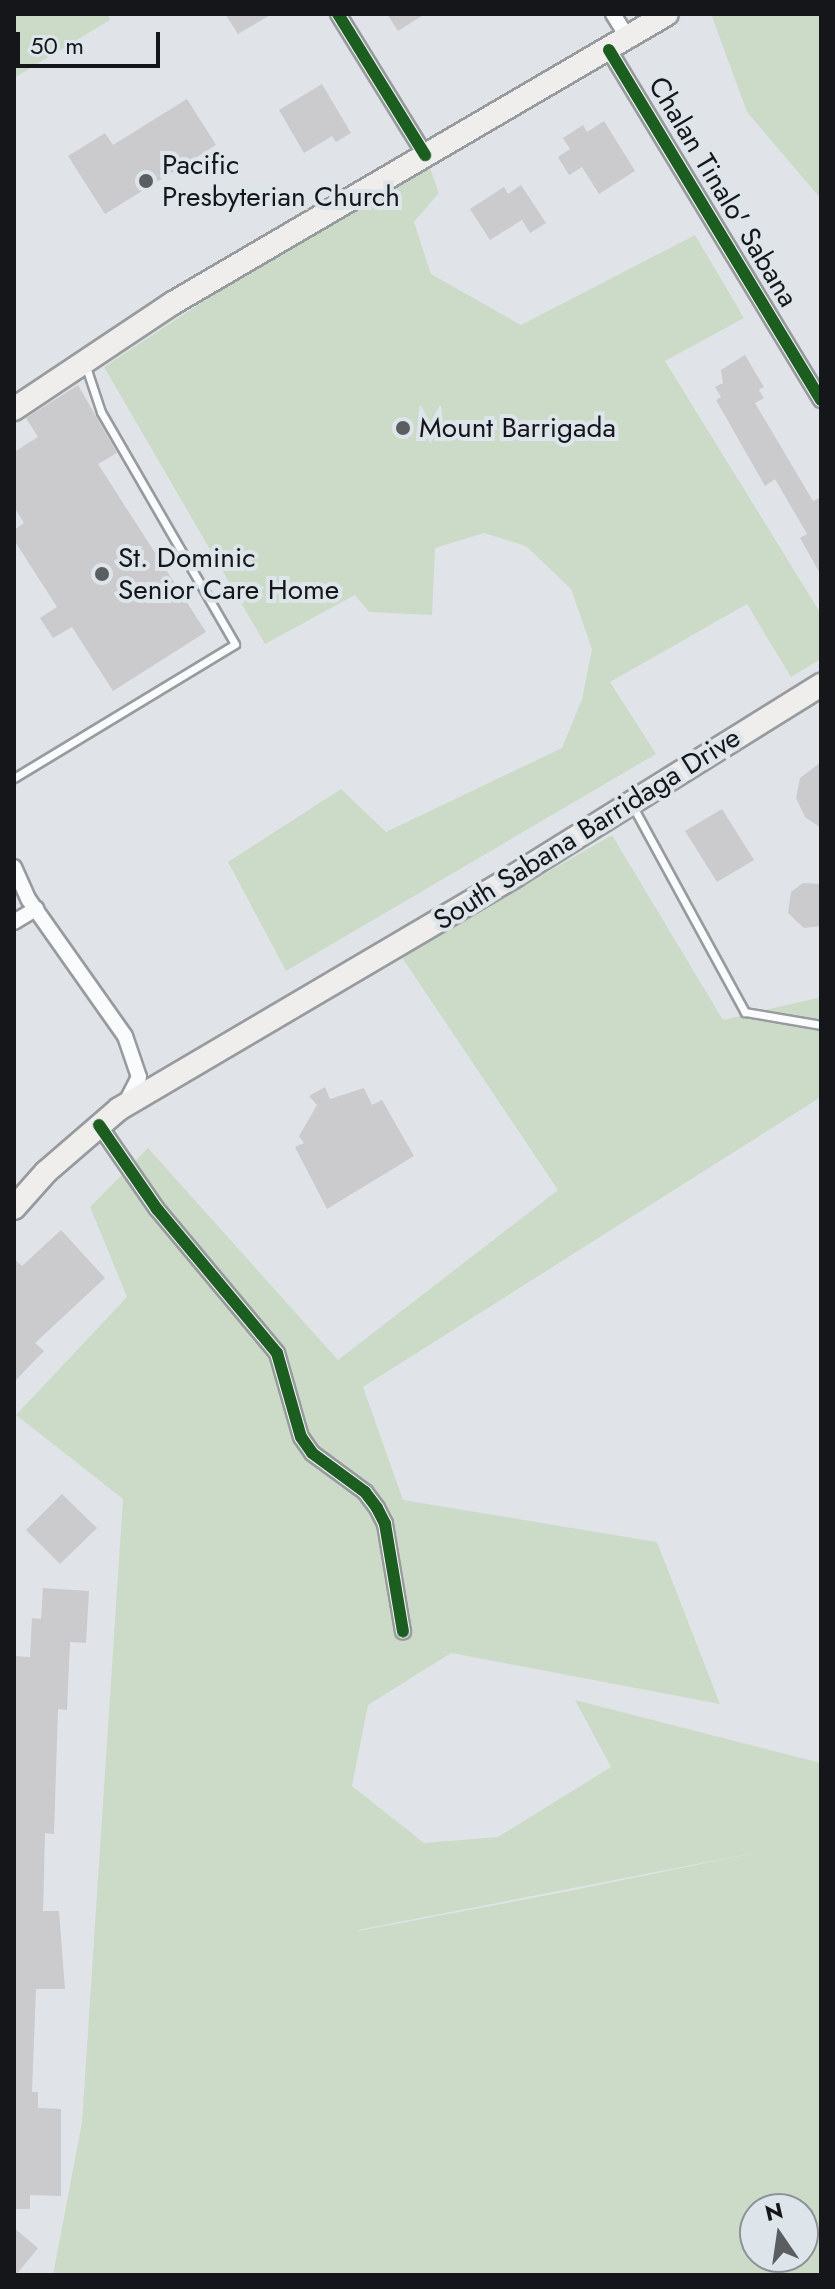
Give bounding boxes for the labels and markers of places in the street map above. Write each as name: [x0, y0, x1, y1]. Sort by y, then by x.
place label: Pacific Presbyterian Church: [162, 148, 400, 214]
marker: Pacific Presbyterian Church: [137, 172, 155, 190]
place label: Mount Barrigada: [419, 411, 616, 445]
marker: Mount Barrigada: [394, 419, 412, 437]
place label: St. Dominic Senior Care Home: [118, 541, 339, 607]
marker: St. Dominic Senior Care Home: [93, 565, 111, 583]

